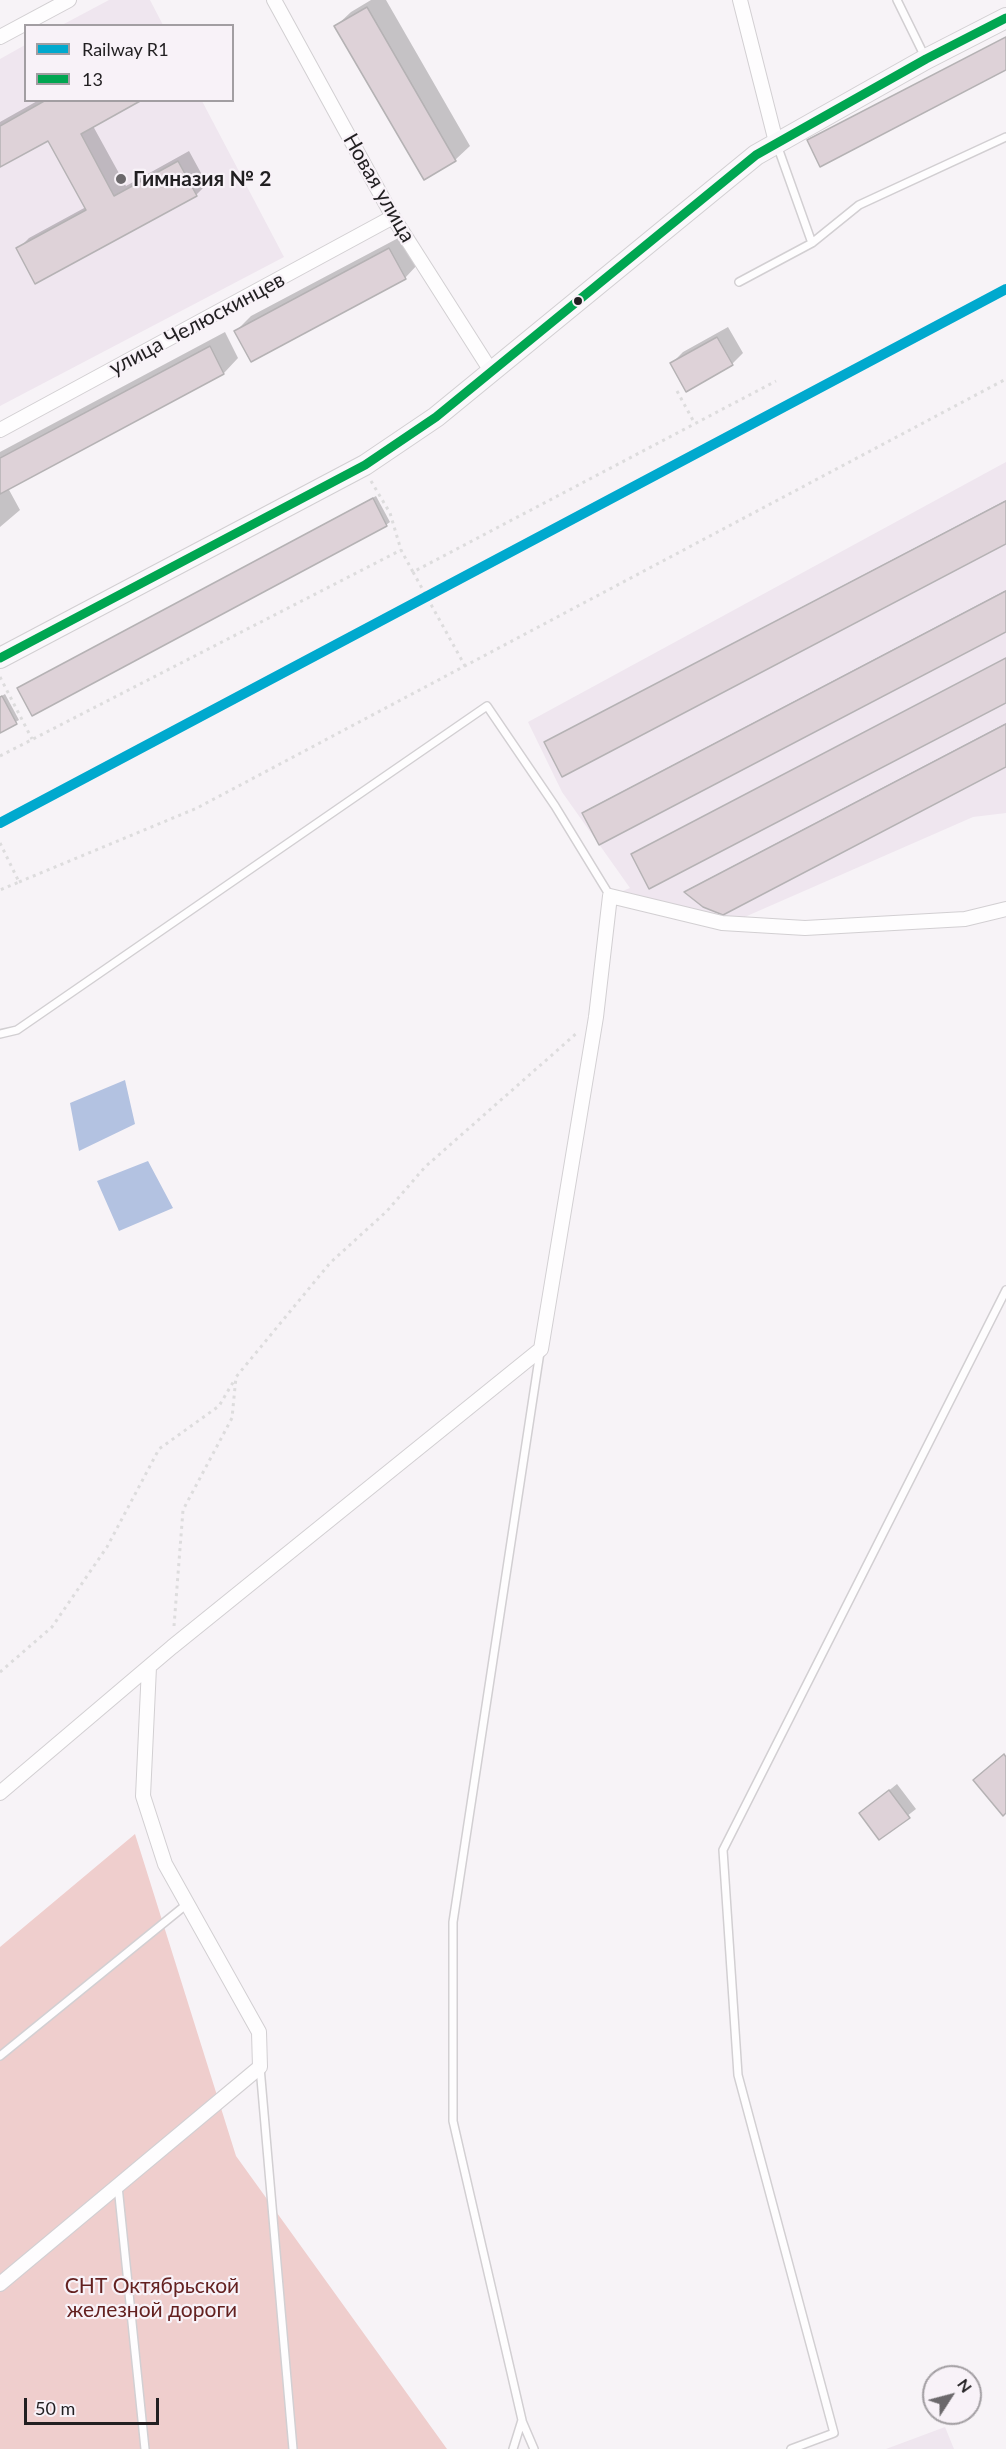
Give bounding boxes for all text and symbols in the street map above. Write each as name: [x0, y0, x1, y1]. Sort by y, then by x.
legend: [24, 24, 234, 102]
text: Railway R1: [82, 38, 169, 60]
text: 13: [82, 68, 103, 90]
street label: Новая улица: [338, 129, 420, 247]
place label: Гимназия № 2: [133, 166, 271, 192]
marker: Гимназия № 2: [114, 172, 128, 186]
street label: улица Челюскинцев: [105, 267, 289, 381]
unlabelled marker: [572, 295, 584, 307]
park label: СНТ Октябрьской железной дороги: [65, 2273, 239, 2323]
north arrow: [922, 2365, 982, 2425]
text: N: [954, 2375, 977, 2396]
scale bar: [27, 2386, 162, 2424]
text: 50 m: [35, 2397, 75, 2419]

